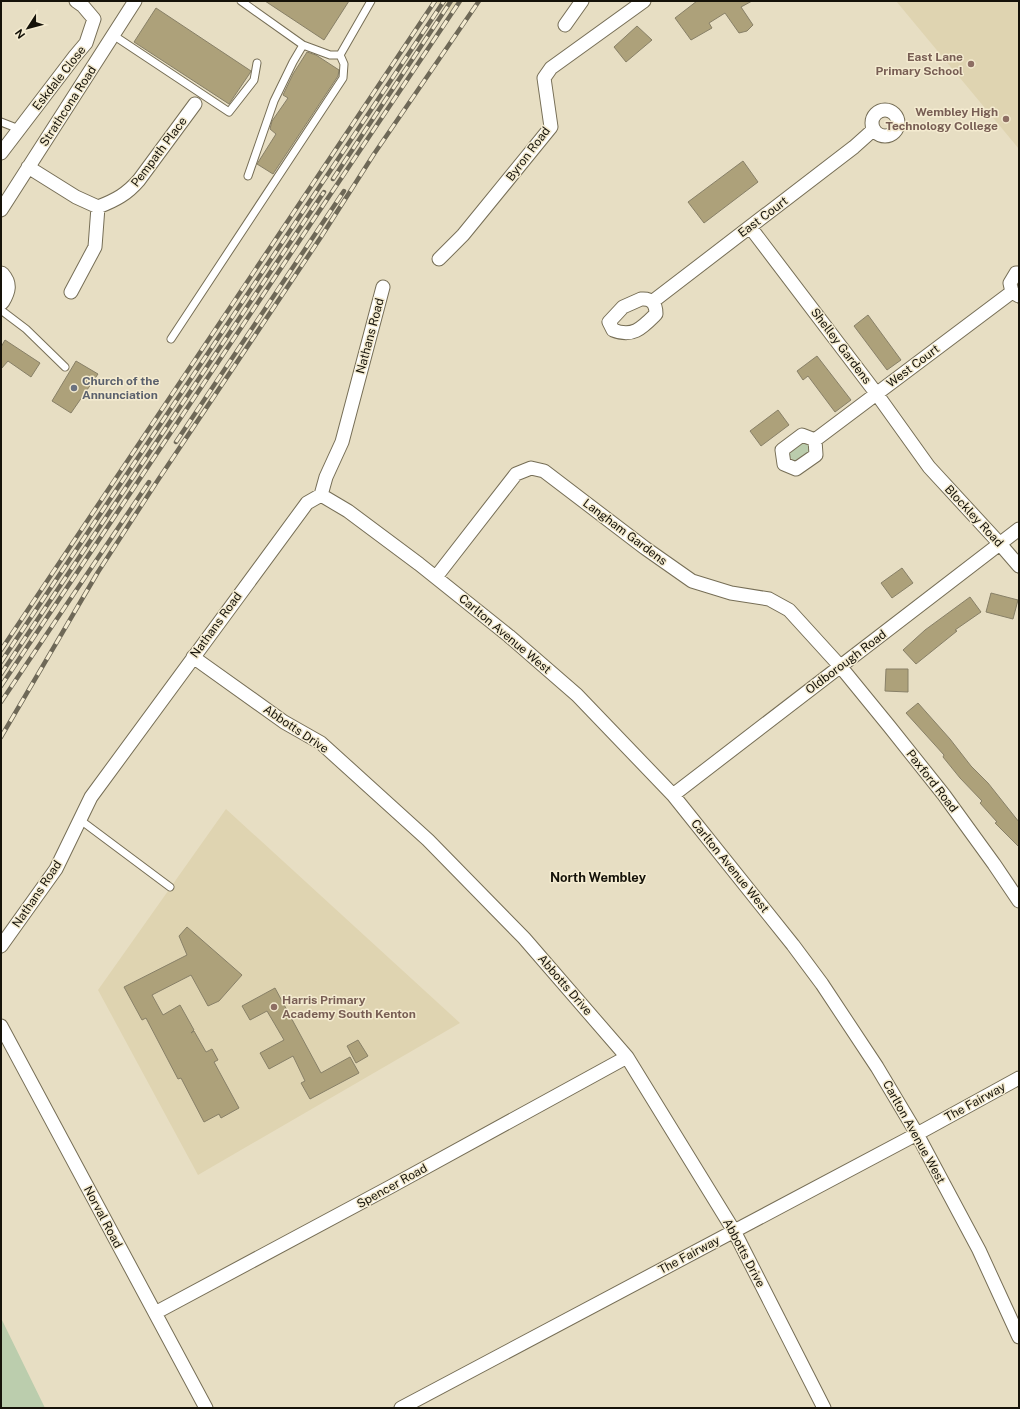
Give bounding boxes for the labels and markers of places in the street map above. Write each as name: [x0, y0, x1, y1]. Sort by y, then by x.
place label: East Lane Primary School: [875, 50, 963, 78]
marker: East Lane Primary School: [966, 59, 976, 69]
place label: Wembley High Technology College: [885, 105, 998, 133]
marker: Wembley High Technology College: [1001, 114, 1011, 124]
place label: Church of the Annunciation: [82, 374, 159, 402]
marker: Church of the Annunciation: [69, 383, 79, 393]
place label: Harris Primary Academy South Kenton: [282, 993, 416, 1021]
marker: Harris Primary Academy South Kenton: [269, 1002, 279, 1012]

